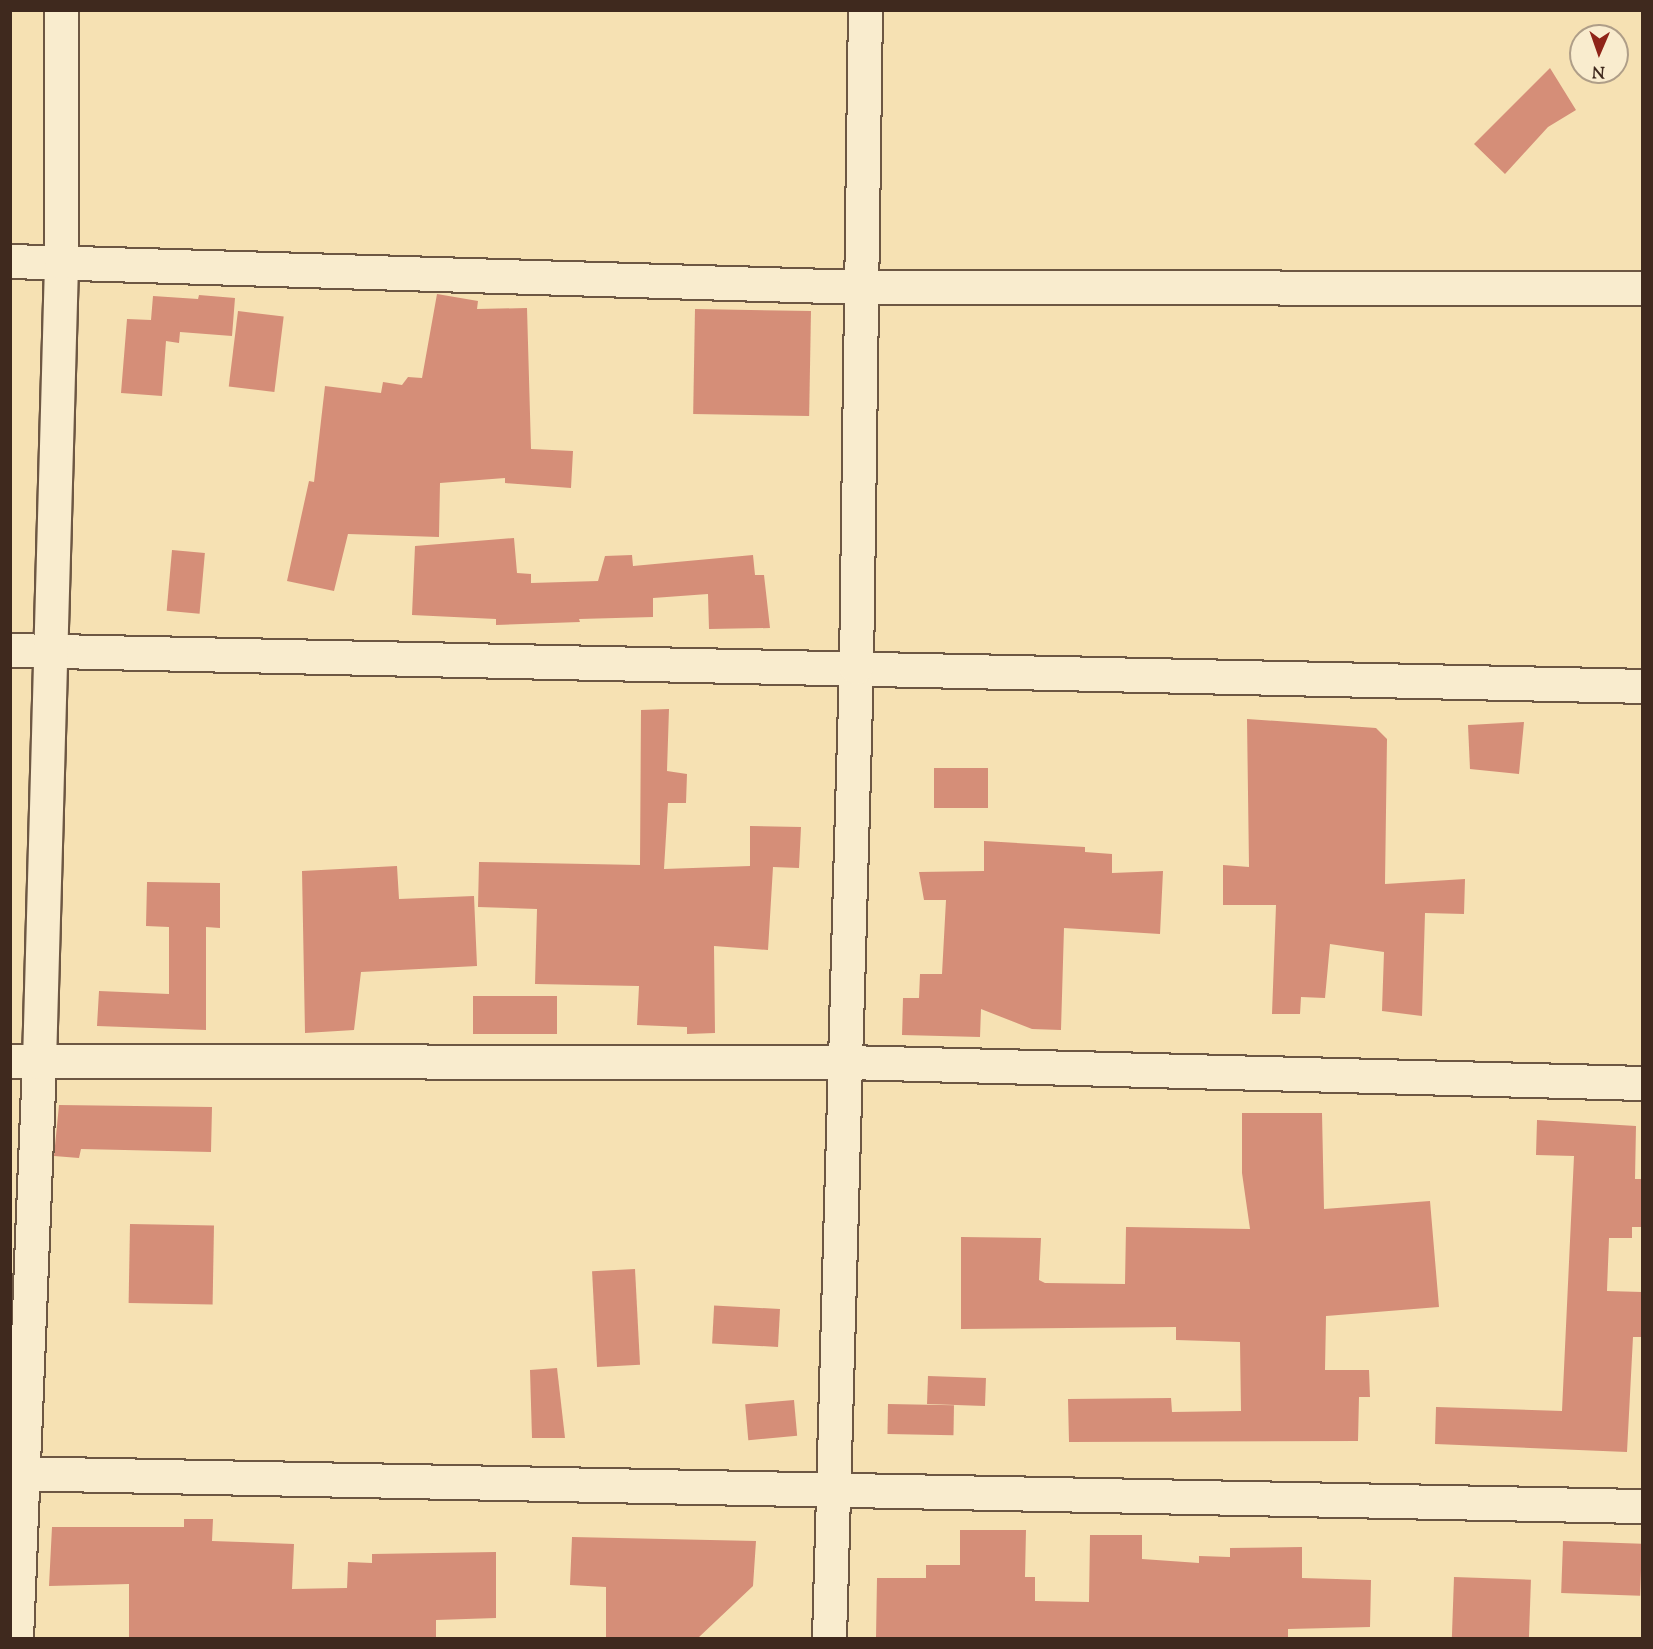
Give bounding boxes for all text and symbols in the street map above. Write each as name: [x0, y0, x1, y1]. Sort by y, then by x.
north arrow: [1569, 24, 1629, 84]
text: N: [1592, 59, 1605, 82]

